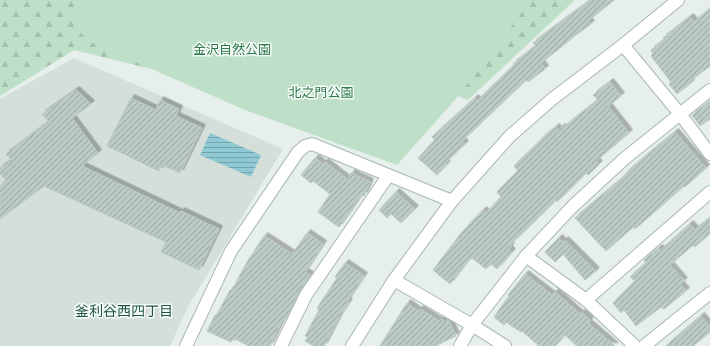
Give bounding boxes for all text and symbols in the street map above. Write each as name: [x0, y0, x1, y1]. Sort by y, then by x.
park label: 金沢自然公園: [193, 41, 271, 59]
park label: 北之門公園: [288, 84, 354, 102]
district label: 釜利谷西四丁目: [75, 302, 173, 322]

